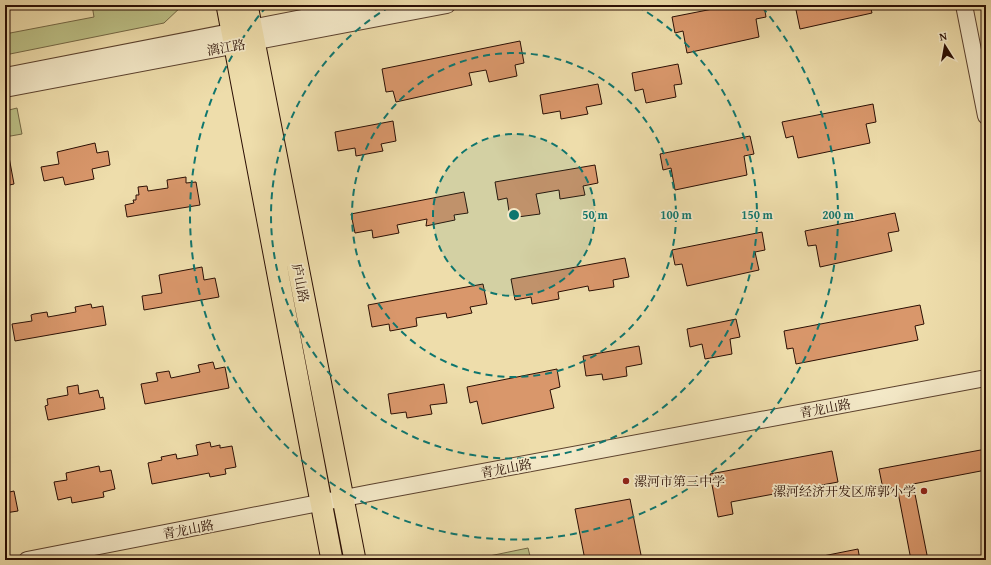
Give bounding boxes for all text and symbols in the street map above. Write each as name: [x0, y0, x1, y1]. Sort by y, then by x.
north arrow: [925, 26, 965, 66]
text: N: [938, 28, 949, 45]
street label: 漓江路: [205, 35, 247, 60]
text: 50 m: [582, 206, 608, 223]
text: 100 m: [660, 206, 693, 223]
text: 150 m: [741, 206, 774, 223]
text: 200 m: [822, 206, 855, 223]
centre of rings: [507, 208, 521, 222]
street label: 庐山路: [287, 262, 314, 304]
street label: 青龙山路: [798, 394, 852, 423]
street label: 青龙山路: [479, 454, 533, 483]
place label: 漯河市第三中学: [634, 472, 725, 491]
marker: 漯河市第三中学: [621, 476, 631, 486]
place label: 漯河经济开发区席郭小学: [773, 482, 916, 501]
marker: 漯河经济开发区席郭小学: [919, 486, 929, 496]
street label: 青龙山路: [161, 515, 215, 544]

